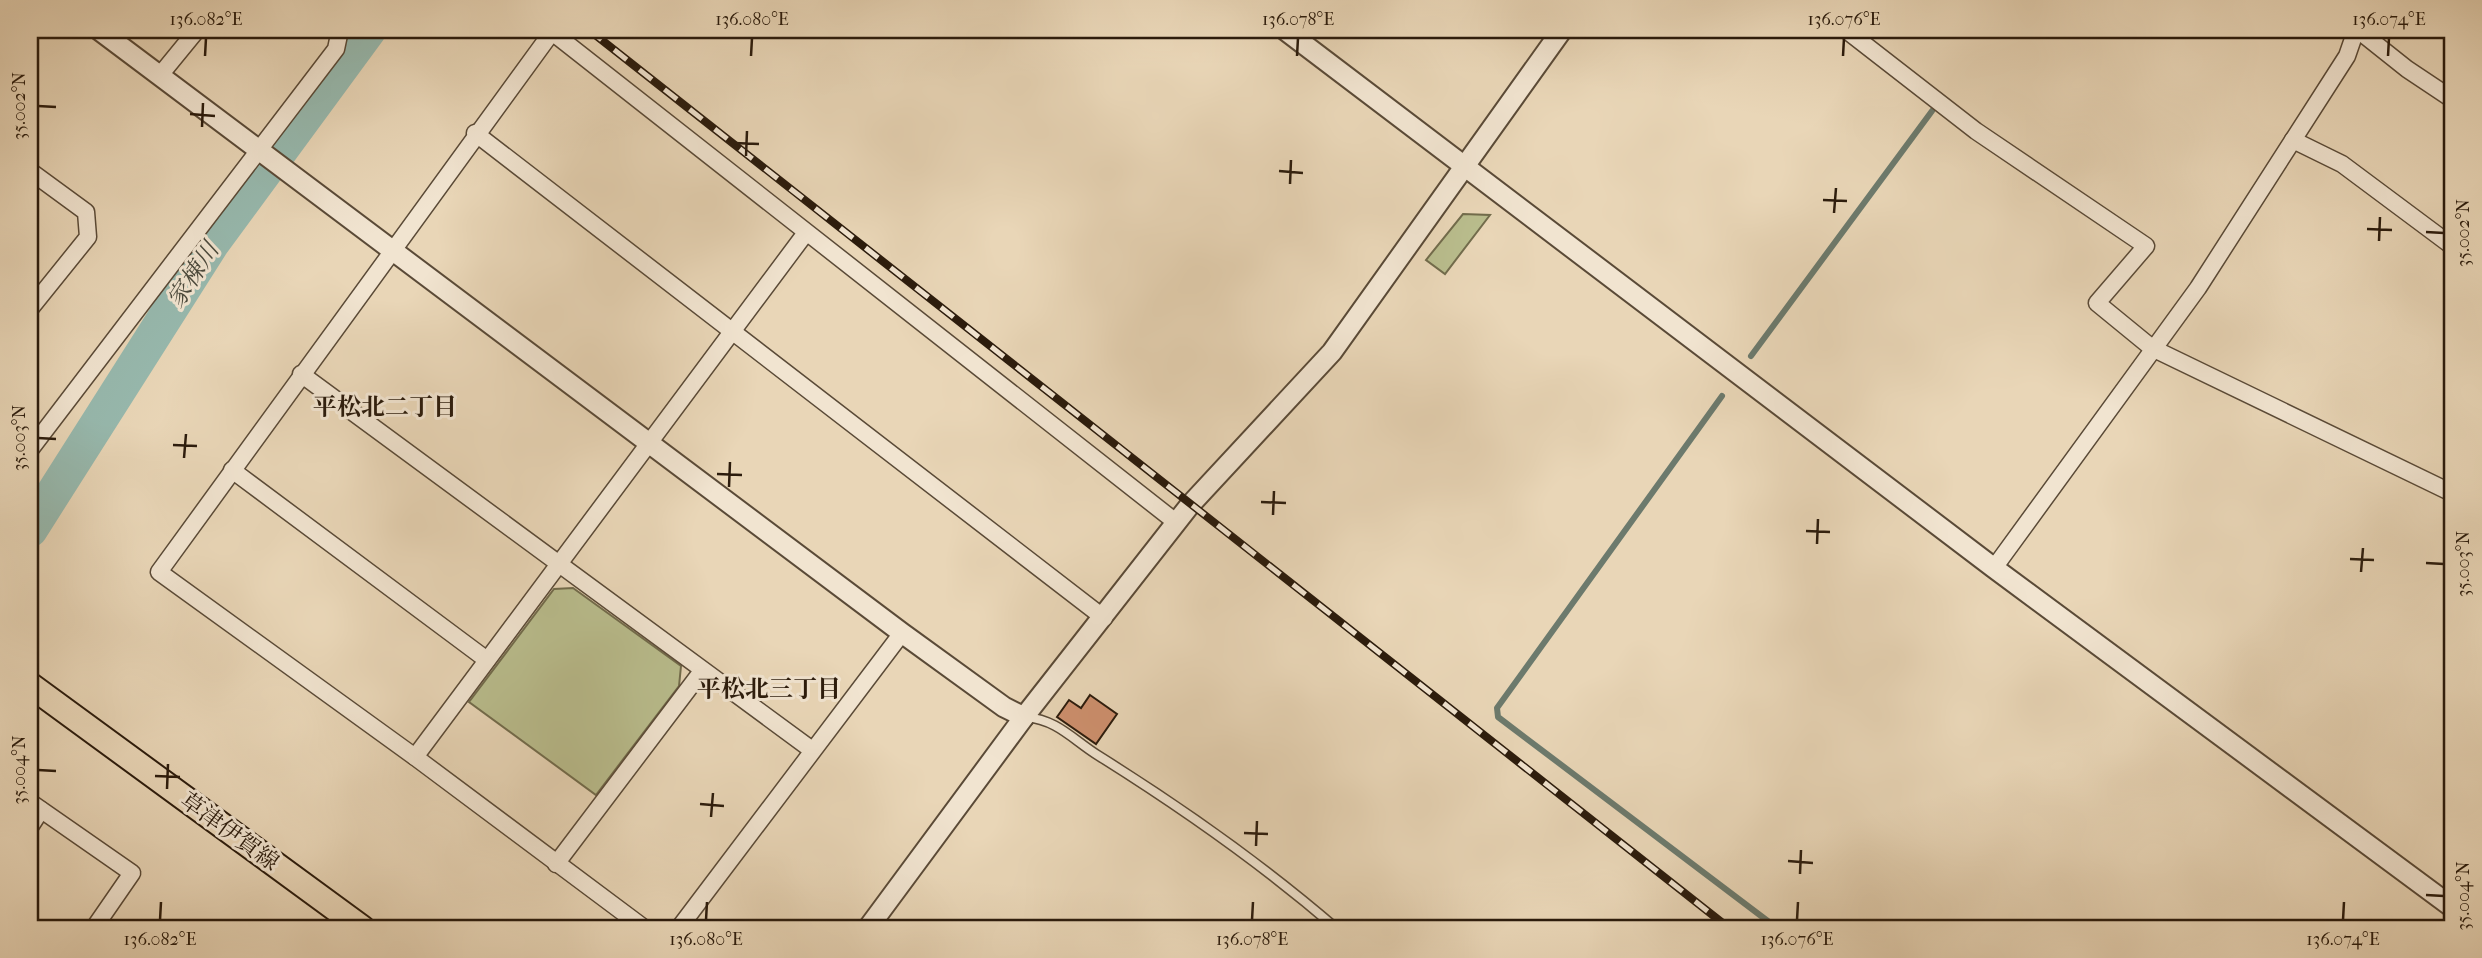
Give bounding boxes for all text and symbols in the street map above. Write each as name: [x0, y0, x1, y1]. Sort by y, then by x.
text: 136.082°E: [170, 9, 242, 30]
text: 136.080°E: [715, 9, 789, 30]
text: 136.078°E: [1262, 9, 1334, 30]
text: 136.076°E: [1808, 9, 1880, 30]
text: 136.074°E: [2352, 9, 2426, 30]
text: 35.002°N: [9, 72, 30, 140]
text: 35.002°N: [2453, 199, 2474, 267]
water label: 家棟川: [162, 235, 226, 313]
district label: 平松北二丁目: [313, 393, 457, 421]
text: 35.003°N: [9, 405, 30, 471]
text: 35.003°N: [2453, 531, 2474, 597]
district label: 平松北三丁目: [697, 675, 841, 703]
text: 35.004°N: [9, 735, 30, 805]
street label: 草津伊賀線: [175, 787, 284, 876]
text: 35.004°N: [2453, 861, 2474, 931]
text: 136.082°E: [124, 929, 196, 950]
text: 136.080°E: [669, 929, 743, 950]
text: 136.078°E: [1216, 929, 1288, 950]
text: 136.076°E: [1761, 929, 1833, 950]
text: 136.074°E: [2306, 929, 2380, 950]

